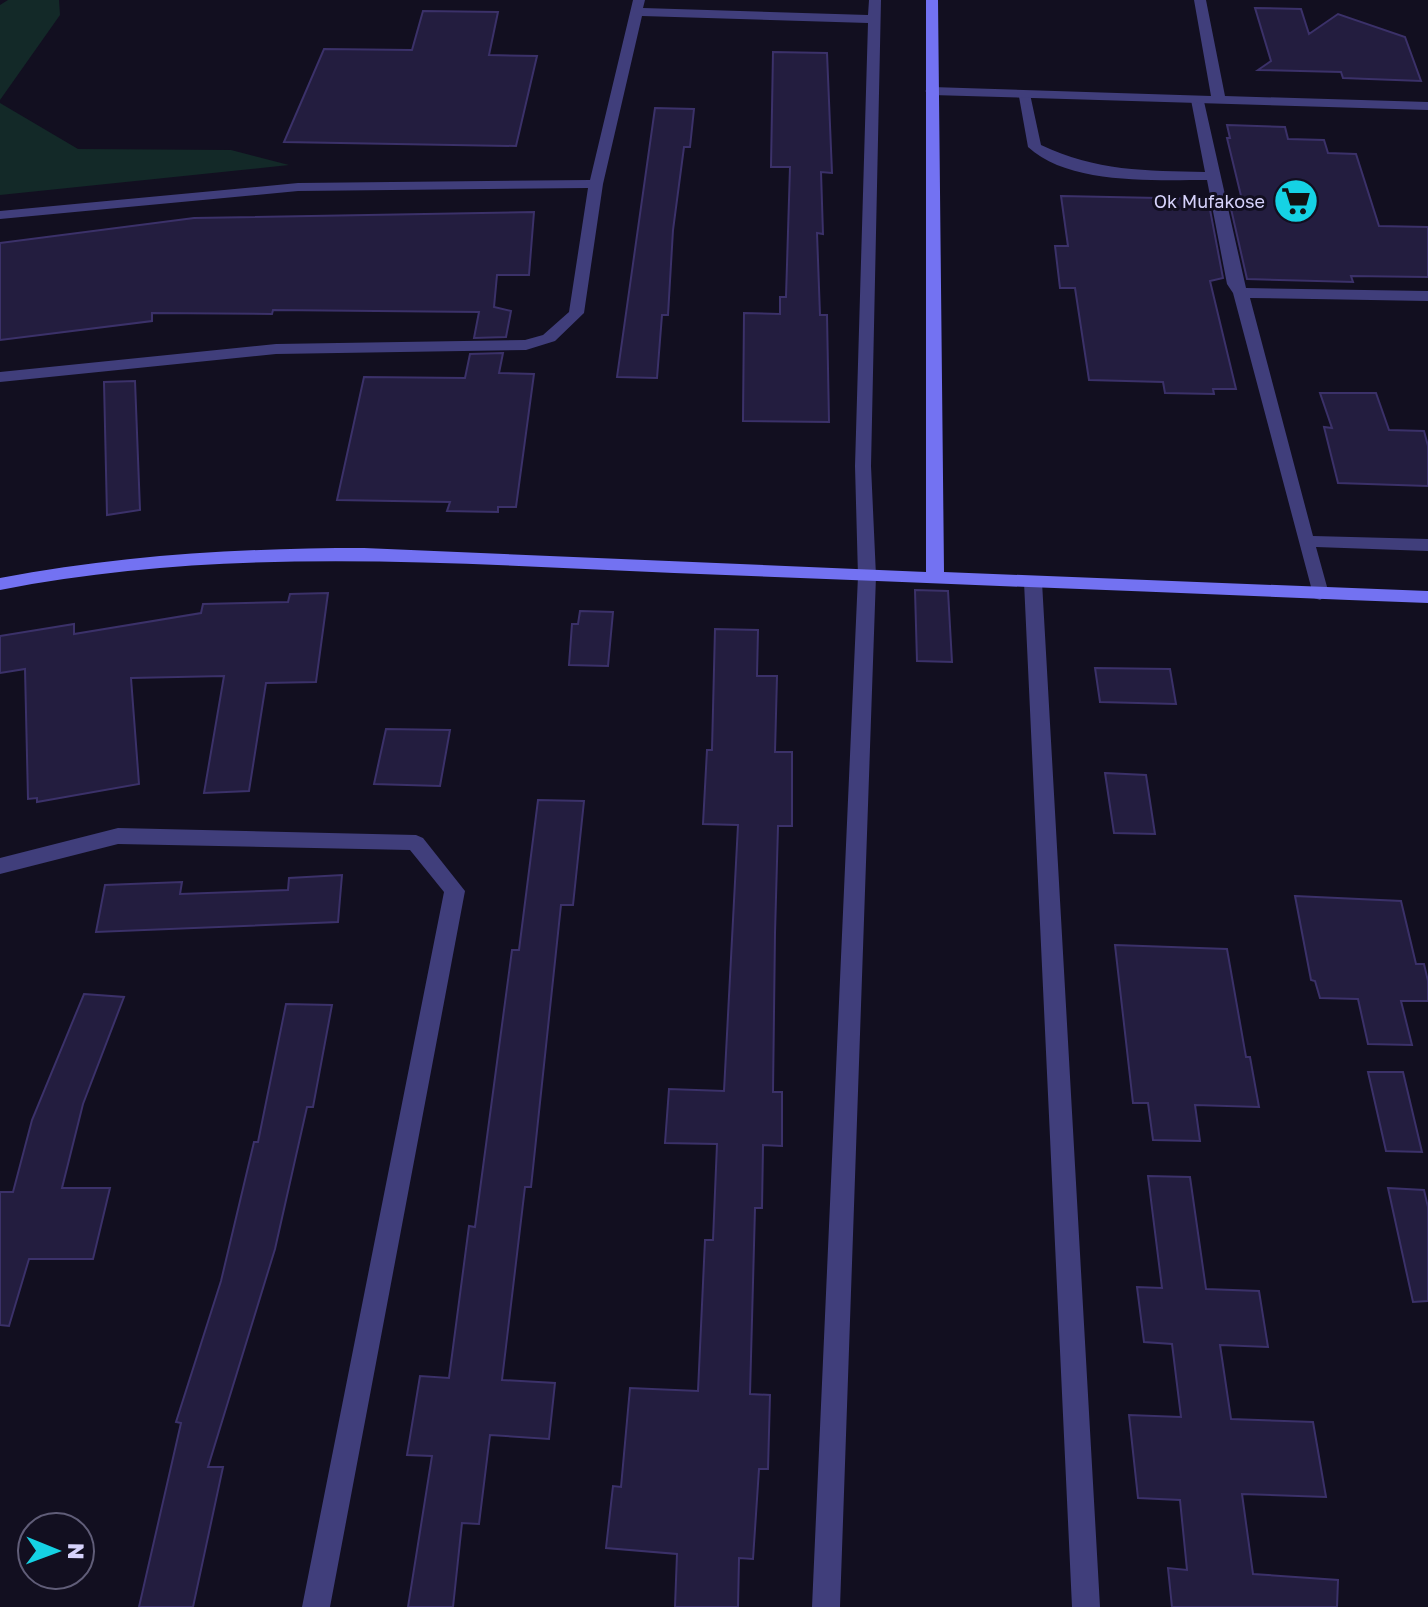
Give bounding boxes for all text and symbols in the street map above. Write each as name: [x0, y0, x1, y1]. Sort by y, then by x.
supermarket icon: Ok Mufakose: [1272, 177, 1320, 225]
place label: Ok Mufakose: [1154, 190, 1265, 212]
north arrow: [16, 1511, 96, 1591]
text: N: [63, 1543, 90, 1560]

